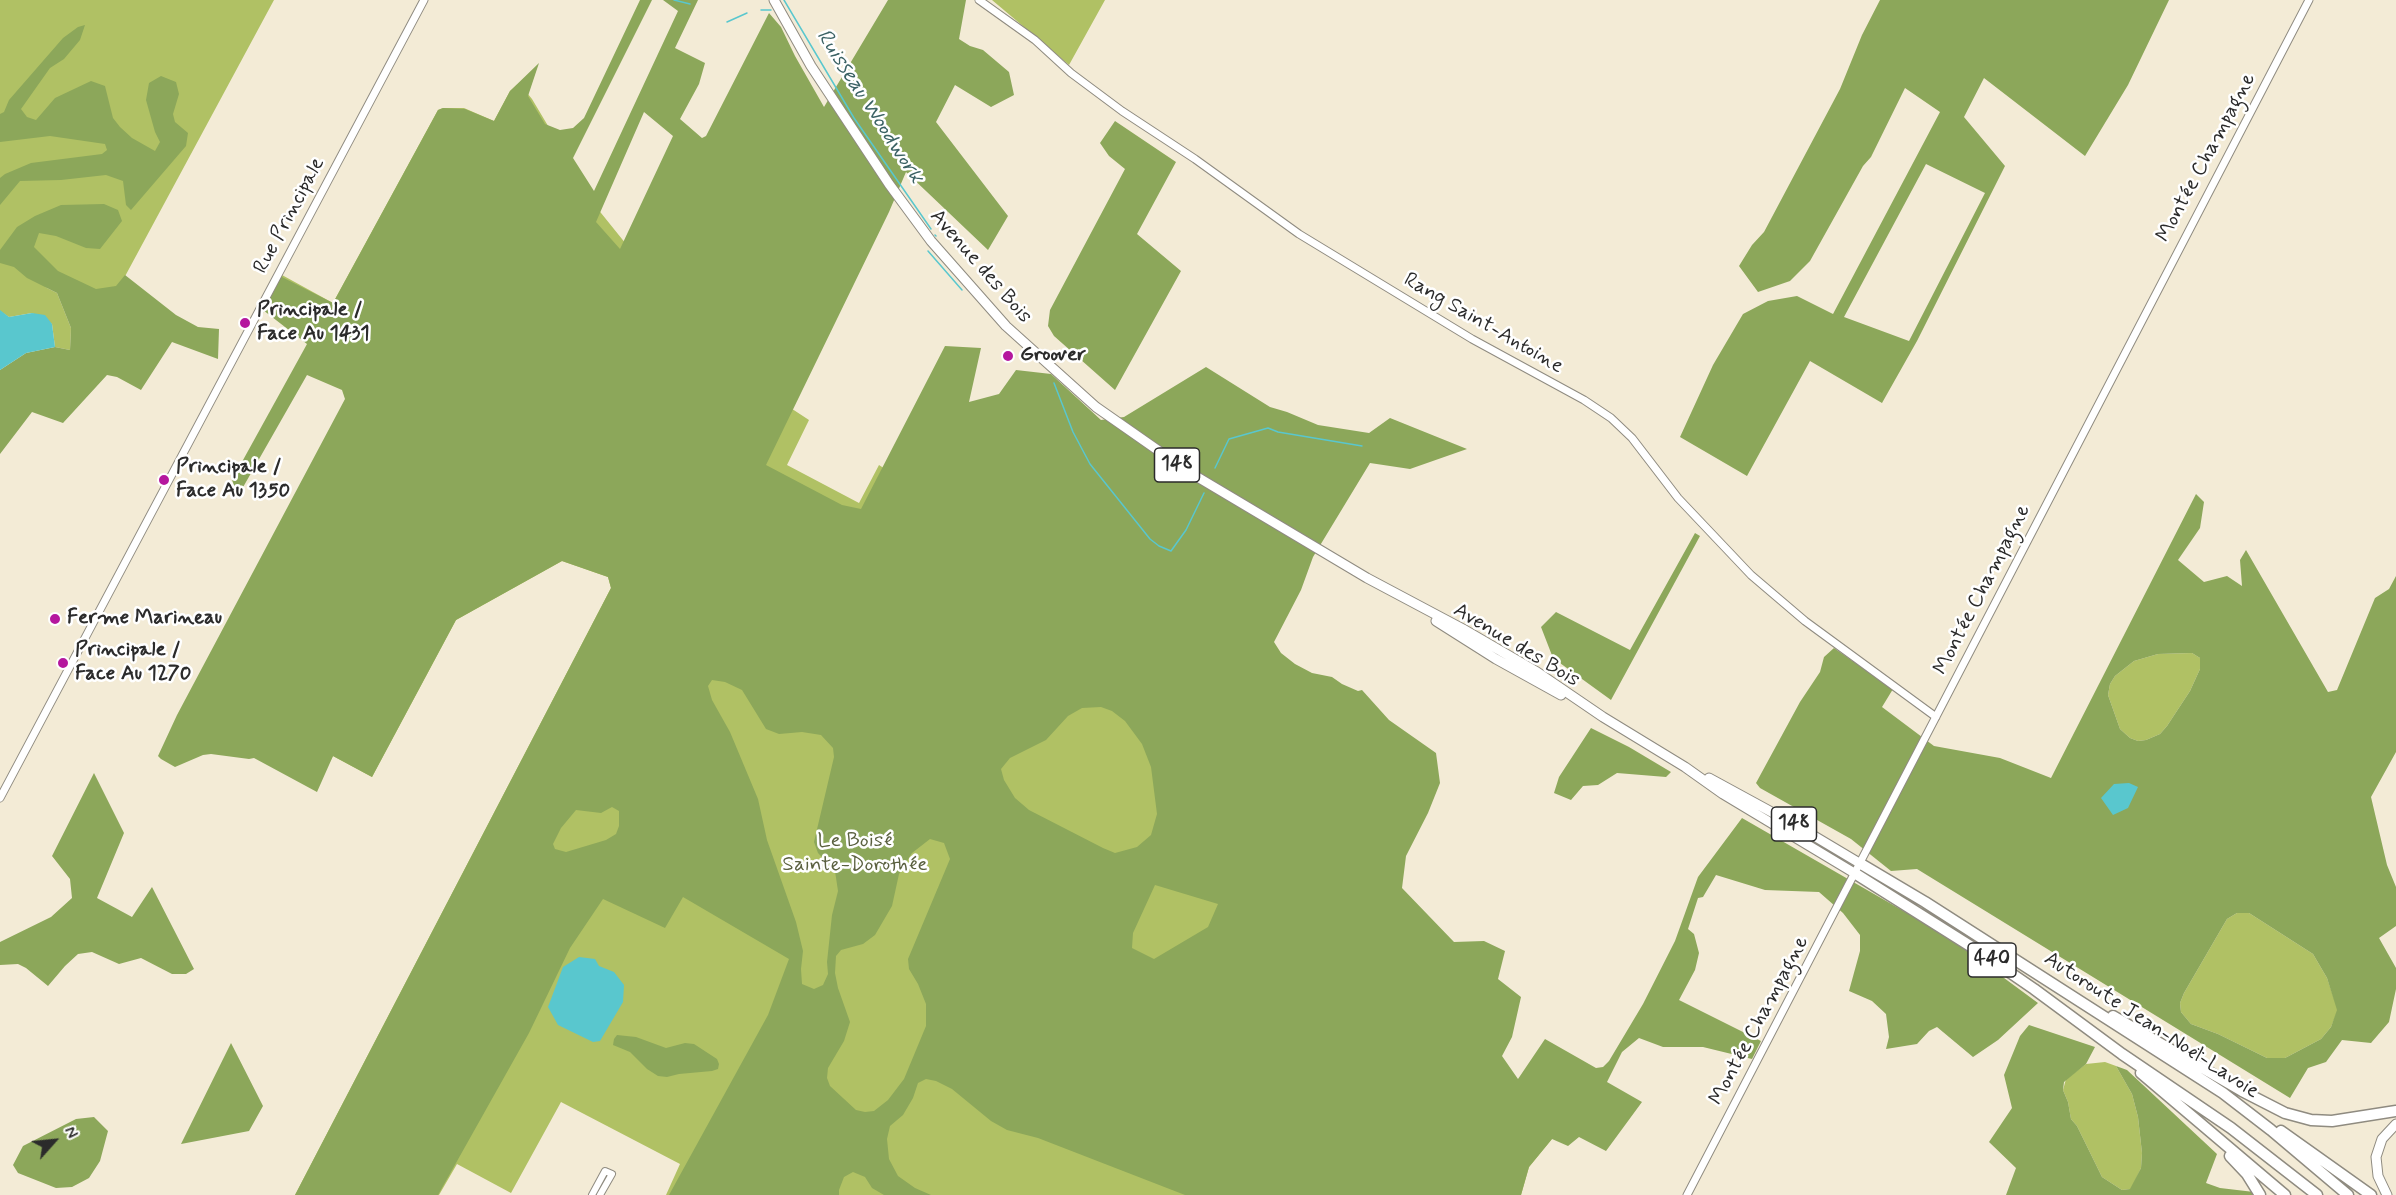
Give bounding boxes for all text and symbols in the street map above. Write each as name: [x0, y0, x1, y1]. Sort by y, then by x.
water label: Ruisseau Woodwork: [809, 25, 929, 189]
street label: Montée Champagne: [2152, 69, 2262, 247]
street label: Rue Principale: [249, 154, 331, 278]
street label: Avenue des Bois: [924, 205, 1036, 329]
street label: Rang Saint-Antoine: [1399, 268, 1567, 380]
place label: Principale / Face Au 1431: [257, 298, 370, 348]
marker: Principale / Face Au 1431: [238, 316, 252, 330]
place label: Groover: [1020, 343, 1086, 369]
marker: Groover: [1001, 349, 1015, 363]
road number: 148: [1154, 448, 1200, 482]
place label: Principale / Face Au 1350: [176, 455, 290, 505]
marker: Principale / Face Au 1350: [157, 473, 171, 487]
street label: Montée Champagne: [1929, 501, 2037, 679]
street label: Avenue des Bois: [1448, 598, 1584, 694]
place label: Ferme Marineau: [67, 606, 222, 632]
marker: Ferme Marineau: [48, 612, 62, 626]
place label: Principale / Face Au 1270: [75, 638, 192, 688]
marker: Principale / Face Au 1270: [56, 656, 70, 670]
road number: 148: [1772, 807, 1816, 841]
park label: Le Boisé Sainte-Dorothée: [782, 829, 928, 879]
street label: Montée Champagne: [1705, 932, 1815, 1110]
road number: 440: [1968, 943, 2016, 977]
street label: Autoroute Jean-Noël-Lavoie: [2039, 947, 2263, 1105]
north arrow: [24, 1111, 84, 1171]
text: N: [59, 1123, 82, 1142]

